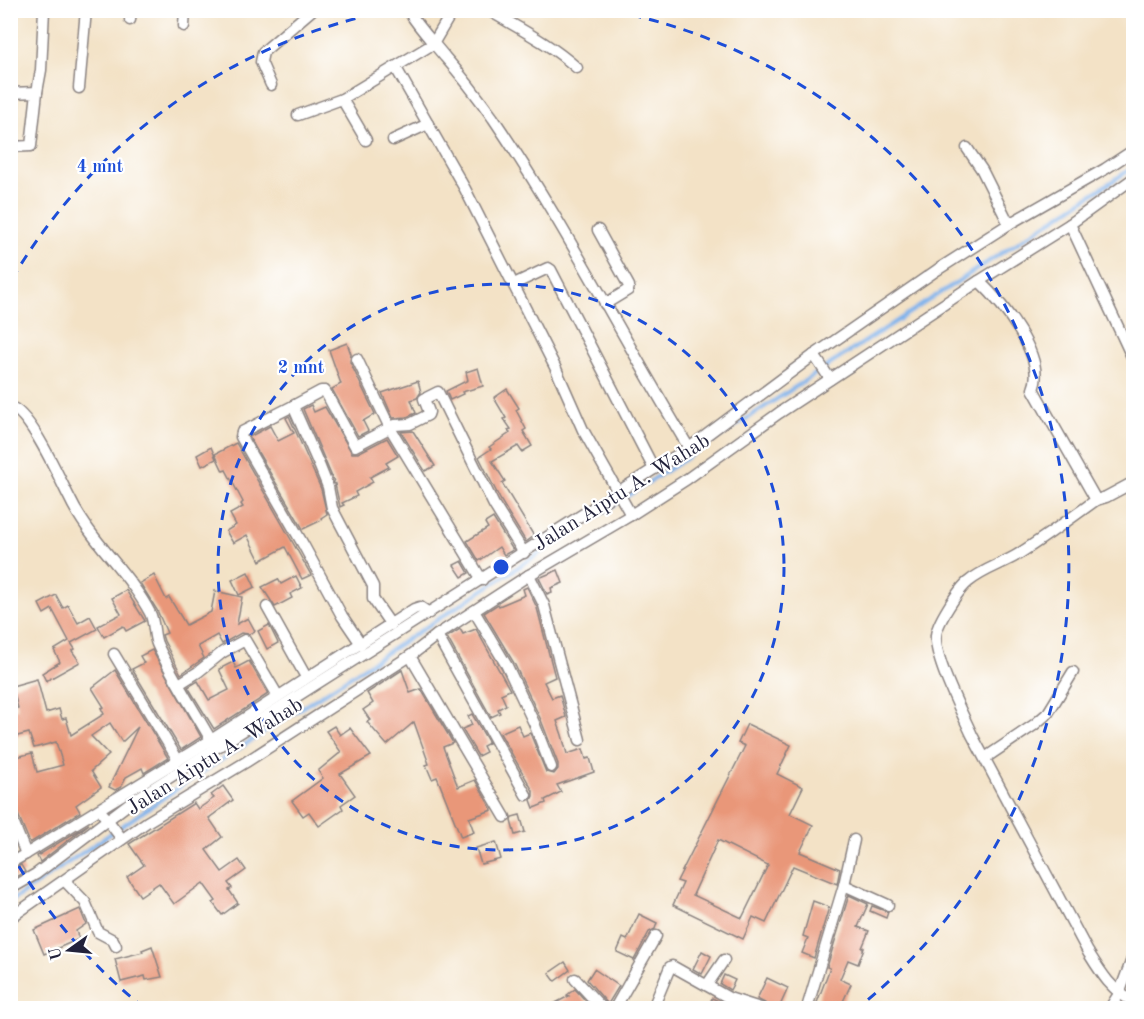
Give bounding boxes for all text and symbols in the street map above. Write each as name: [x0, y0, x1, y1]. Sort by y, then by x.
text: 4 mnt: [77, 158, 124, 176]
text: 2 mnt: [278, 359, 325, 377]
street label: Jalan Aiptu A. Wahab: [530, 430, 714, 556]
centre of rings: [491, 557, 511, 577]
street label: Jalan Aiptu A. Wahab: [123, 694, 307, 820]
north arrow: [39, 920, 99, 980]
text: U: [47, 945, 66, 962]

